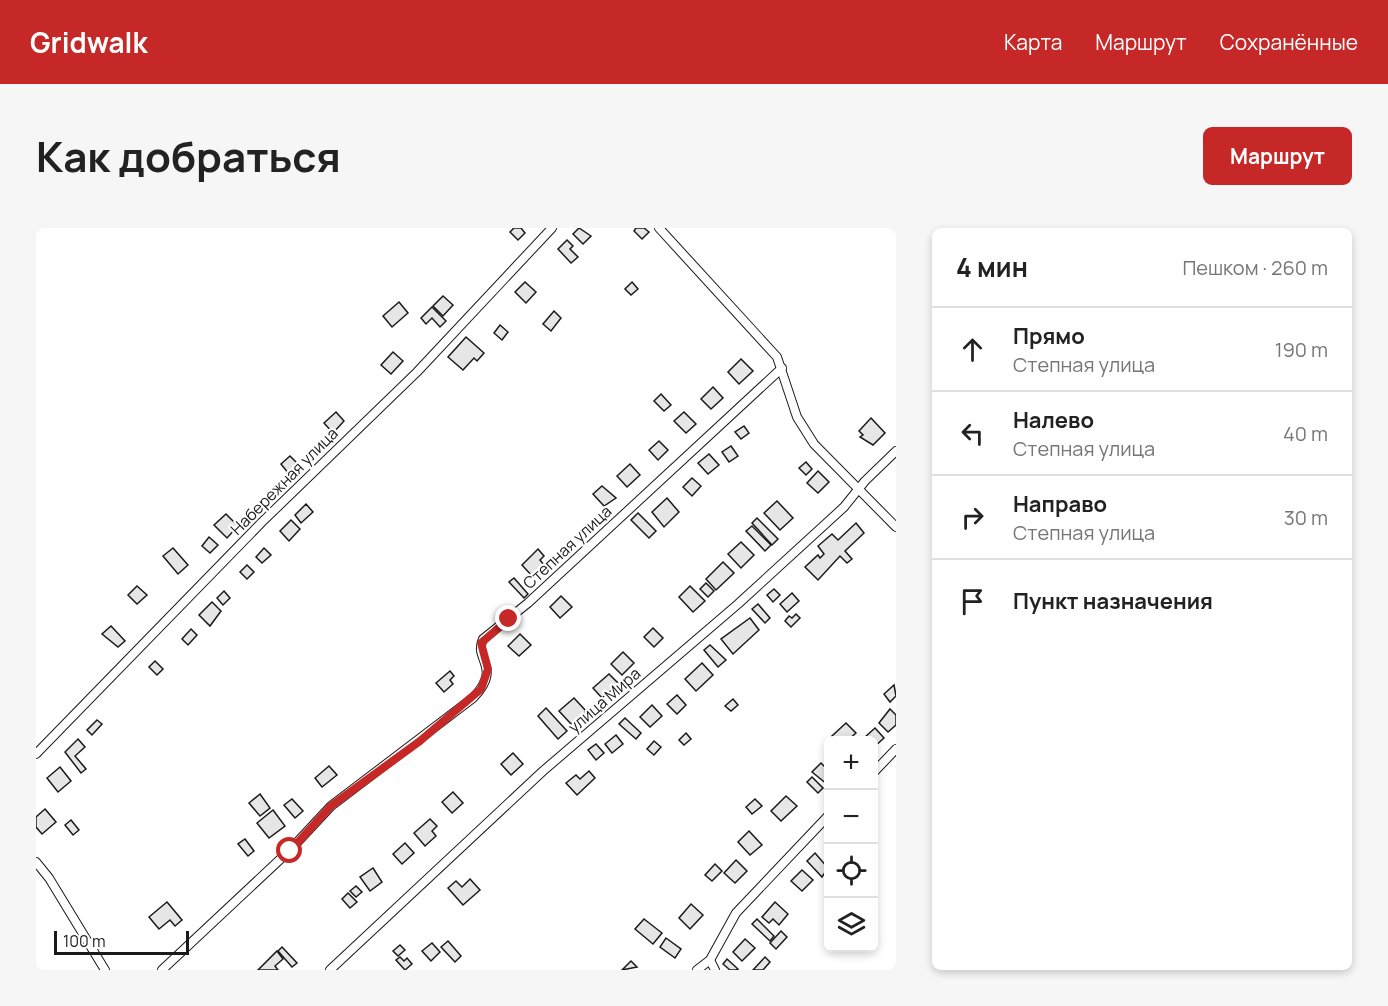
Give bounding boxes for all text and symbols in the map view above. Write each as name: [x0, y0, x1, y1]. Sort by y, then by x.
text: Gridwalk: [30, 23, 147, 61]
text: Карта: [1004, 28, 1062, 56]
text: Маршрут: [1095, 28, 1187, 56]
text: Сохранённые: [1220, 28, 1358, 56]
text: Как добраться: [36, 127, 341, 185]
button: Маршрут: [1203, 127, 1352, 185]
text: 4 мин: [956, 249, 1028, 285]
text: Пешком · 260 m: [1182, 254, 1328, 281]
text: Прямо: [1013, 321, 1085, 351]
icon: ahead: [956, 333, 989, 366]
text: 190 m: [1275, 336, 1328, 363]
text: Степная улица: [1013, 351, 1155, 378]
text: Налево: [1013, 405, 1094, 435]
icon: left: [956, 417, 989, 450]
text: 40 m: [1283, 420, 1328, 447]
street label: Набережная улица: [225, 422, 343, 540]
text: Степная улица: [1013, 435, 1155, 462]
text: Направо: [1013, 489, 1107, 519]
street label: Степная улица: [518, 500, 616, 594]
icon: right: [956, 501, 989, 534]
text: 30 m: [1284, 504, 1328, 531]
text: Степная улица: [1013, 519, 1155, 546]
icon: arrive: [956, 585, 989, 618]
text: Пункт назначения: [1013, 586, 1213, 616]
route end: [495, 605, 521, 631]
street label: улица Мира: [563, 662, 645, 738]
map controls: [824, 736, 878, 952]
button: +: [824, 736, 878, 790]
button: −: [824, 790, 878, 844]
route start: [276, 837, 302, 863]
button: locate: [824, 844, 878, 898]
button: layers: [824, 898, 878, 952]
scale bar: [54, 928, 189, 956]
text: 100 m: [63, 930, 106, 952]

